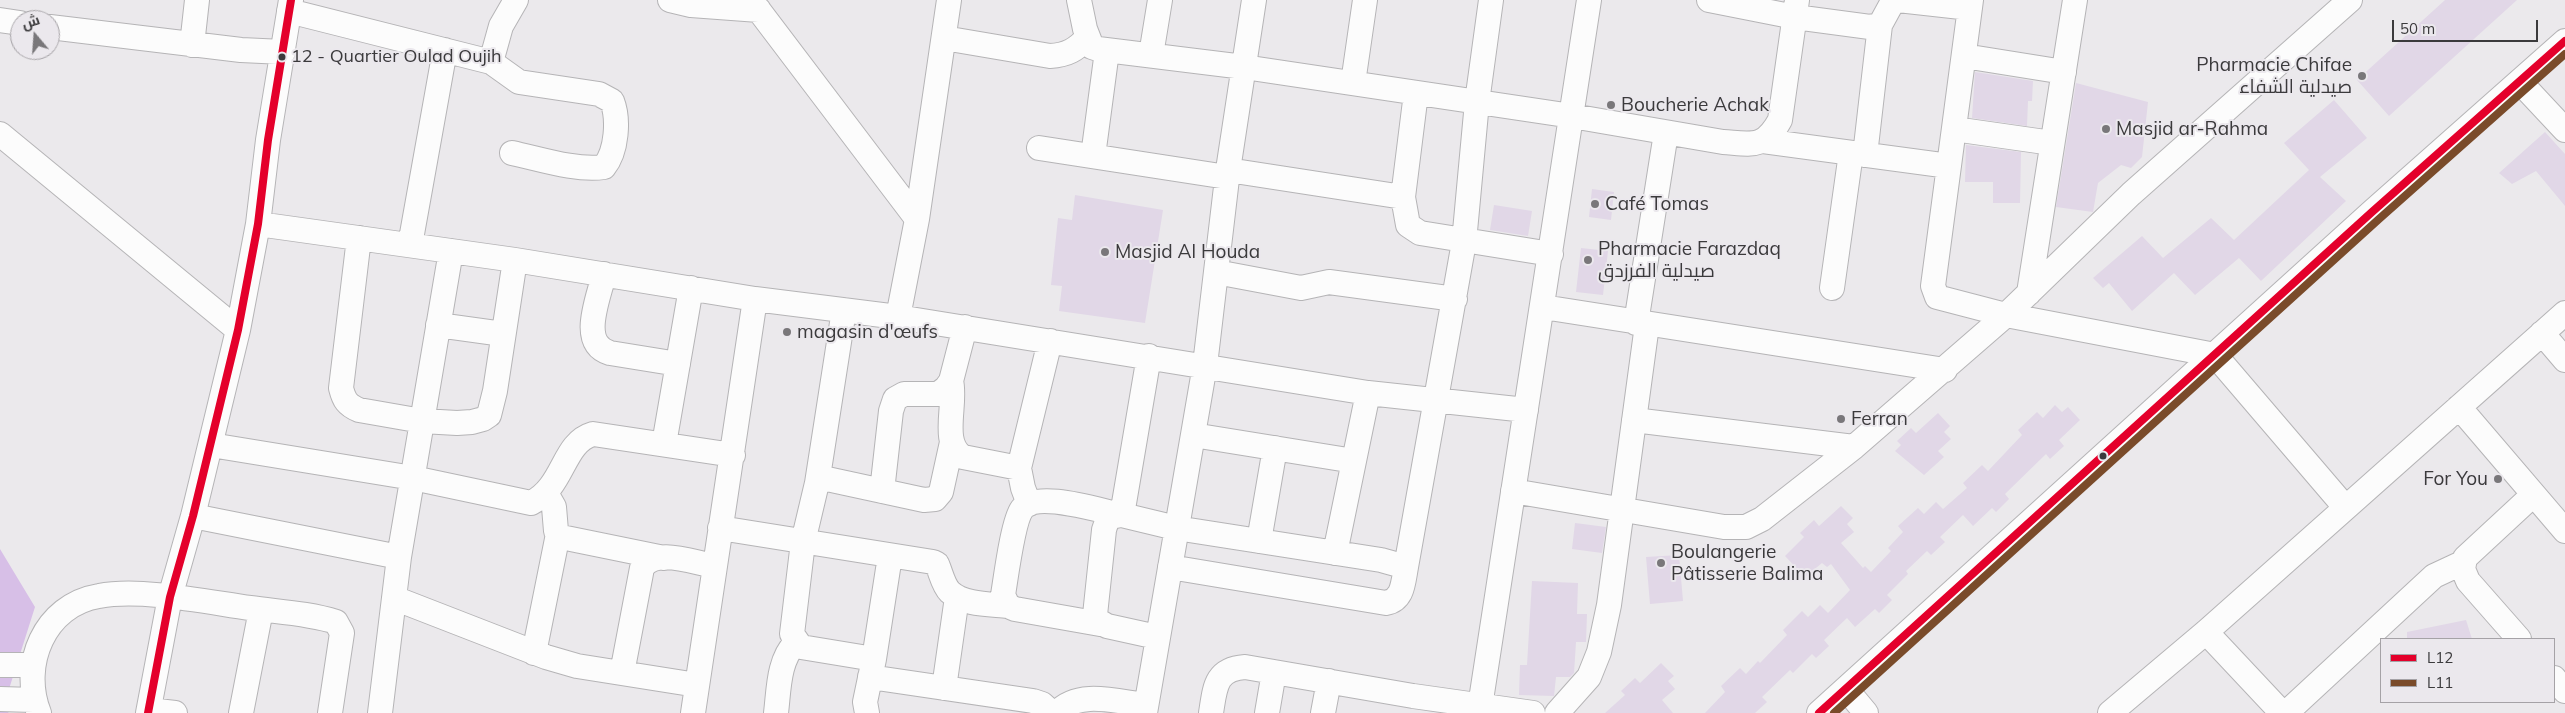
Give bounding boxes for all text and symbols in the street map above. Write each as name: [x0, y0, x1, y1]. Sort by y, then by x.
north arrow: [10, 10, 60, 60]
text: ش: [19, 10, 42, 33]
scale bar: [2395, 10, 2541, 42]
text: 50 m: [2400, 19, 2435, 38]
place label: 12 - Quartier Oulad Oujih: [291, 46, 502, 68]
marker: 12 - Quartier Oulad Oujih: [277, 52, 287, 62]
place label: Pharmacie Chifae صيدلية الشفاء: [2196, 54, 2352, 98]
marker: Pharmacie Chifae صيدلية الشفاء: [2356, 70, 2368, 82]
place label: Boucherie Achak: [1621, 94, 1769, 116]
marker: Boucherie Achak: [1605, 99, 1617, 111]
place label: Masjid ar-Rahma: [2116, 118, 2268, 140]
marker: Masjid ar-Rahma: [2100, 123, 2112, 135]
place label: Café Tomas: [1605, 193, 1709, 215]
marker: Café Tomas: [1589, 198, 1601, 210]
place label: Pharmacie Farazdaq صيدلية الفرزدق: [1598, 238, 1781, 282]
place label: Masjid Al Houda: [1115, 241, 1260, 263]
marker: Masjid Al Houda: [1099, 246, 1111, 258]
marker: Pharmacie Farazdaq صيدلية الفرزدق: [1582, 254, 1594, 266]
place label: magasin d'œufs: [797, 321, 938, 343]
marker: magasin d'œufs: [781, 326, 793, 338]
place label: Ferran: [1851, 408, 1908, 430]
marker: Ferran: [1835, 413, 1847, 425]
unlabelled marker: [2098, 451, 2108, 461]
place label: For You: [2423, 468, 2488, 490]
marker: For You: [2492, 473, 2504, 485]
place label: Boulangerie Pâtisserie Balima: [1671, 541, 1823, 585]
marker: Boulangerie Pâtisserie Balima: [1655, 557, 1667, 569]
legend: [2380, 638, 2555, 703]
text: L12: [2427, 648, 2453, 667]
text: L11: [2427, 673, 2453, 692]

